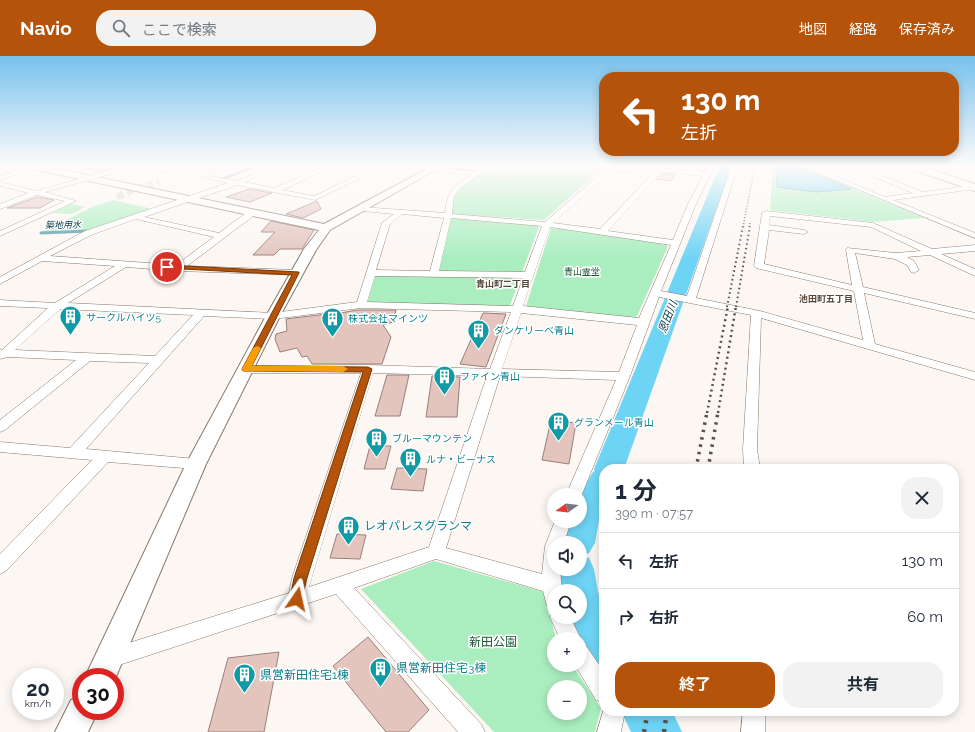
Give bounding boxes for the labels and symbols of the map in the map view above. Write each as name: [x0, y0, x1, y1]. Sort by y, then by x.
water label: 築地用水: [45, 220, 82, 230]
pin: [150, 250, 184, 284]
park label: 青山霊堂: [564, 267, 600, 277]
district label: 青山町二丁目: [476, 279, 530, 289]
district label: 池田町五丁目: [799, 294, 853, 304]
water label: 恩田川: [656, 298, 680, 335]
building icon: サークルハイツ5: [58, 304, 84, 337]
building icon: 株式会社マインツ: [319, 305, 345, 338]
place label: サークルハイツ5: [86, 312, 161, 323]
place label: 株式会社マインツ: [348, 313, 428, 324]
building icon: ダンケリーベ青山: [466, 317, 492, 350]
place label: ダンケリーベ青山: [494, 325, 574, 336]
building icon: ファイン青山: [431, 363, 457, 396]
place label: ファイン青山: [460, 371, 520, 382]
building icon: グランメール青山: [546, 409, 572, 442]
place label: グランメール青山: [574, 417, 654, 428]
building icon: ブルーマウンテン: [364, 425, 390, 458]
place label: ブルーマウンテン: [392, 433, 472, 444]
building icon: ルナ・ビーナス: [397, 446, 423, 479]
place label: ルナ・ビーナス: [426, 454, 496, 465]
north arrow: [547, 488, 587, 528]
building icon: レオパレスグランマ: [335, 513, 361, 546]
place label: レオパレスグランマ: [364, 519, 472, 533]
position arrow: [276, 578, 318, 620]
park label: 新田公園: [469, 635, 517, 649]
building icon: 県営新田住宅3棟: [368, 655, 394, 688]
place label: 県営新田住宅3棟: [396, 661, 486, 675]
building icon: 県営新田住宅1棟: [232, 662, 258, 695]
speed limit sign: 30: [72, 668, 124, 720]
place label: 県営新田住宅1棟: [260, 668, 349, 682]

